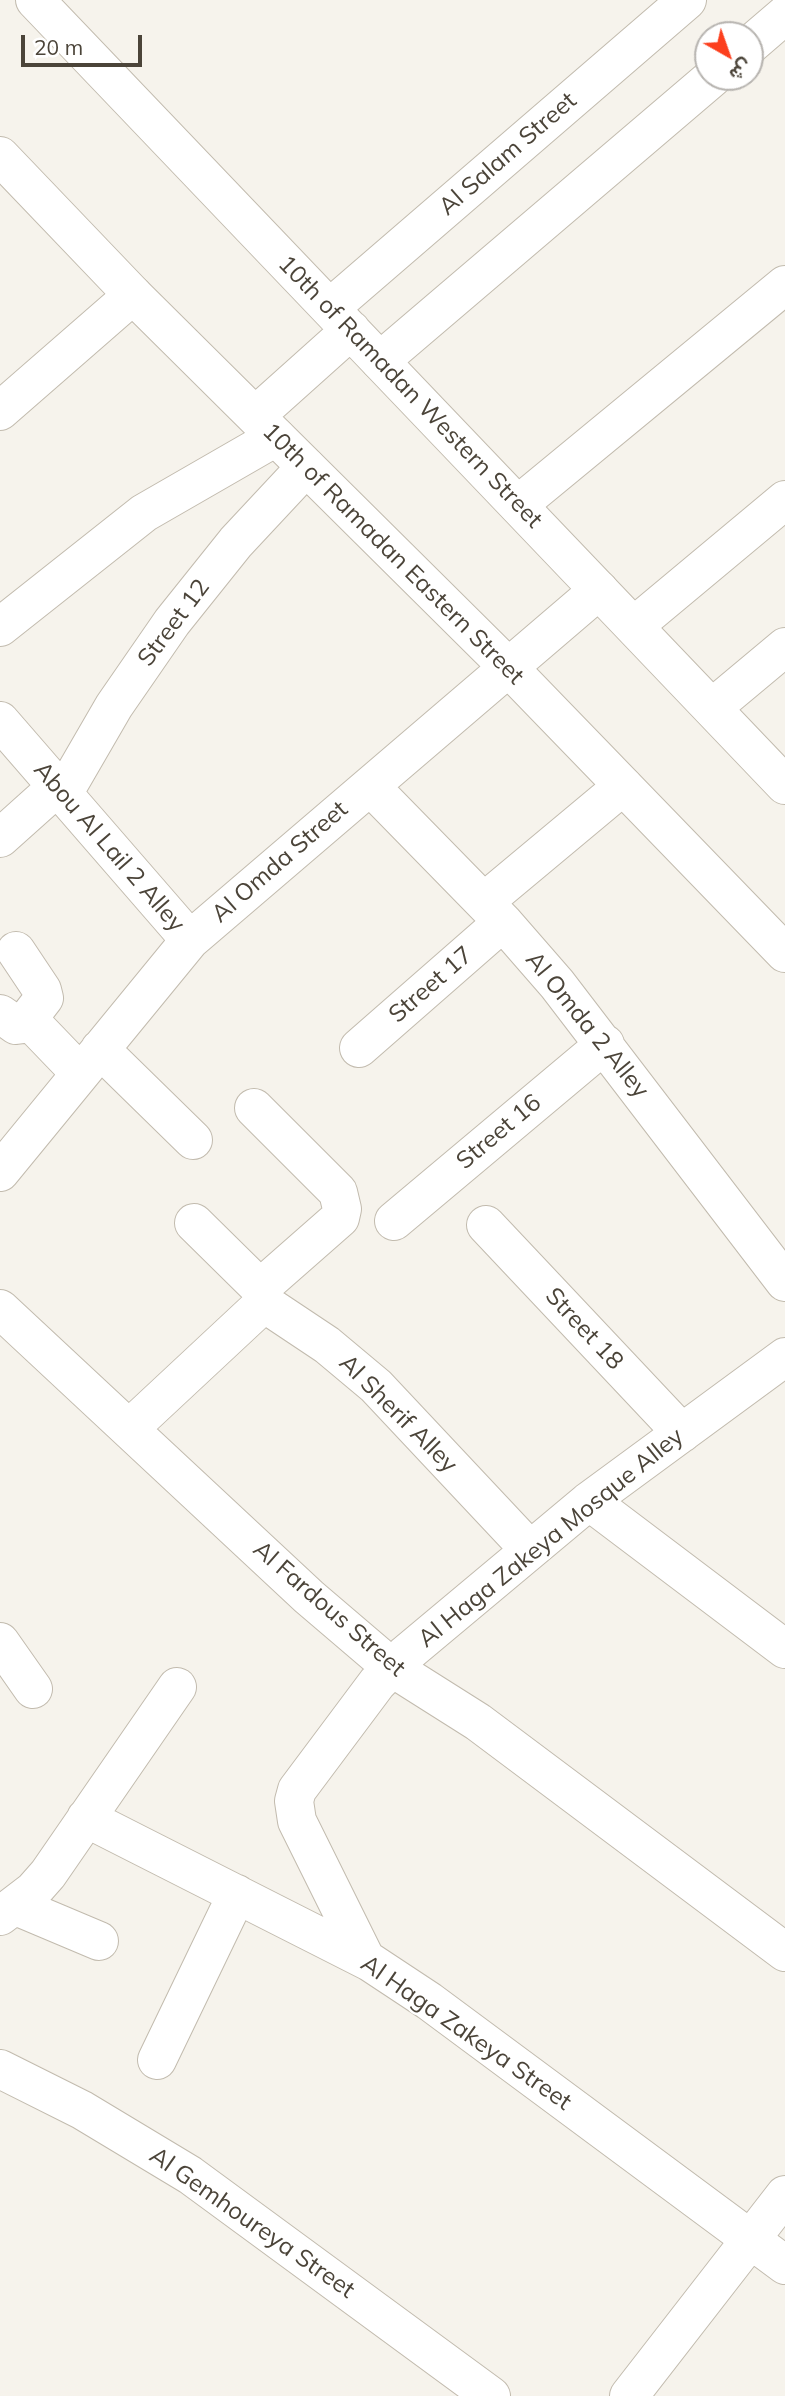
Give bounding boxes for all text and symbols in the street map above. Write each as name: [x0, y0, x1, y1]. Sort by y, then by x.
scale bar: [24, 21, 145, 65]
north arrow: [694, 21, 764, 91]
text: 20 m: [34, 34, 83, 60]
text: ش: [725, 54, 758, 87]
street label: Al Salam Street: [433, 86, 583, 222]
street label: 10th of Ramadan Western Street: [272, 250, 548, 534]
street label: 10th of Ramadan Eastern Street: [256, 417, 530, 691]
street label: Street 12: [132, 574, 216, 672]
street label: Abou Al Lail 2 Alley: [27, 756, 191, 938]
street label: Al Omda Street: [206, 795, 354, 929]
street label: Street 17: [383, 941, 479, 1029]
street label: Al Omda 2 Alley: [519, 946, 655, 1104]
street label: Street 16: [451, 1088, 547, 1176]
street label: Street 18: [539, 1282, 629, 1376]
street label: Al Sherif Alley: [333, 1349, 463, 1479]
street label: Al Haga Zakeya Mosque Alley: [413, 1422, 689, 1654]
street label: Al Fardous Street: [247, 1535, 411, 1683]
street label: Al Haga Zakeya Street: [355, 1949, 577, 2117]
street label: Al Gemhoureya Street: [144, 2141, 360, 2305]

